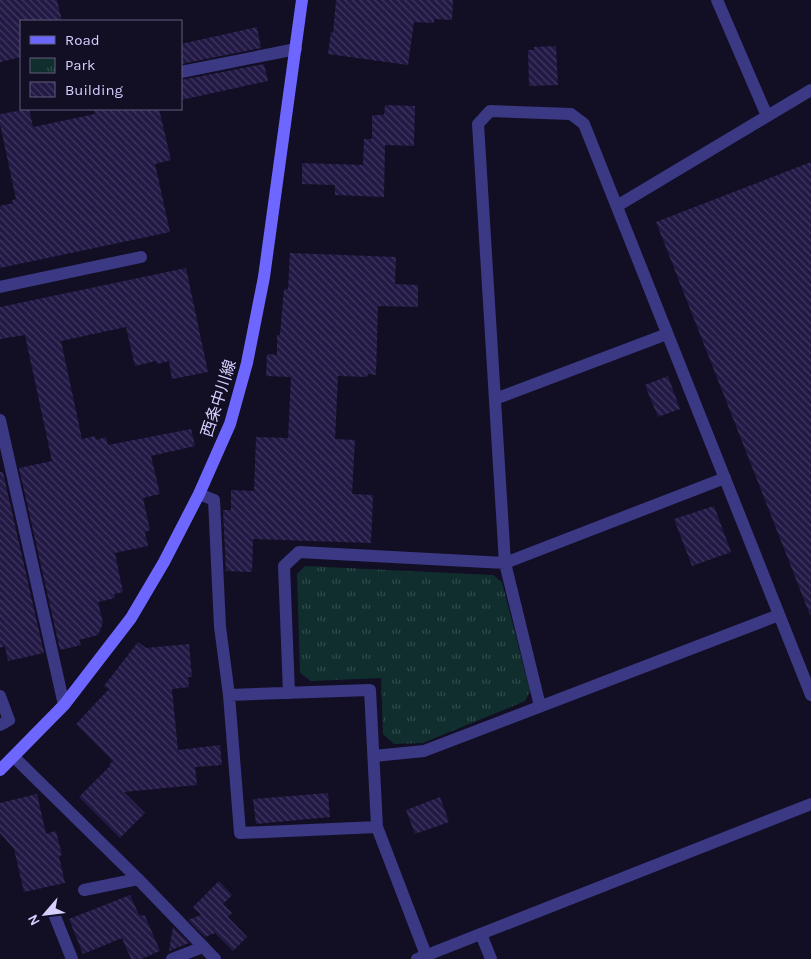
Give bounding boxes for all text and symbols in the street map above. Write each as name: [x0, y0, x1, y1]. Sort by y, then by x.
legend: [20, 20, 182, 110]
text: Road: [65, 31, 100, 49]
text: Park: [65, 56, 95, 74]
text: Building: [65, 81, 123, 99]
street label: 西条中川線: [197, 357, 240, 439]
north arrow: [20, 889, 70, 939]
text: N: [24, 911, 44, 928]

